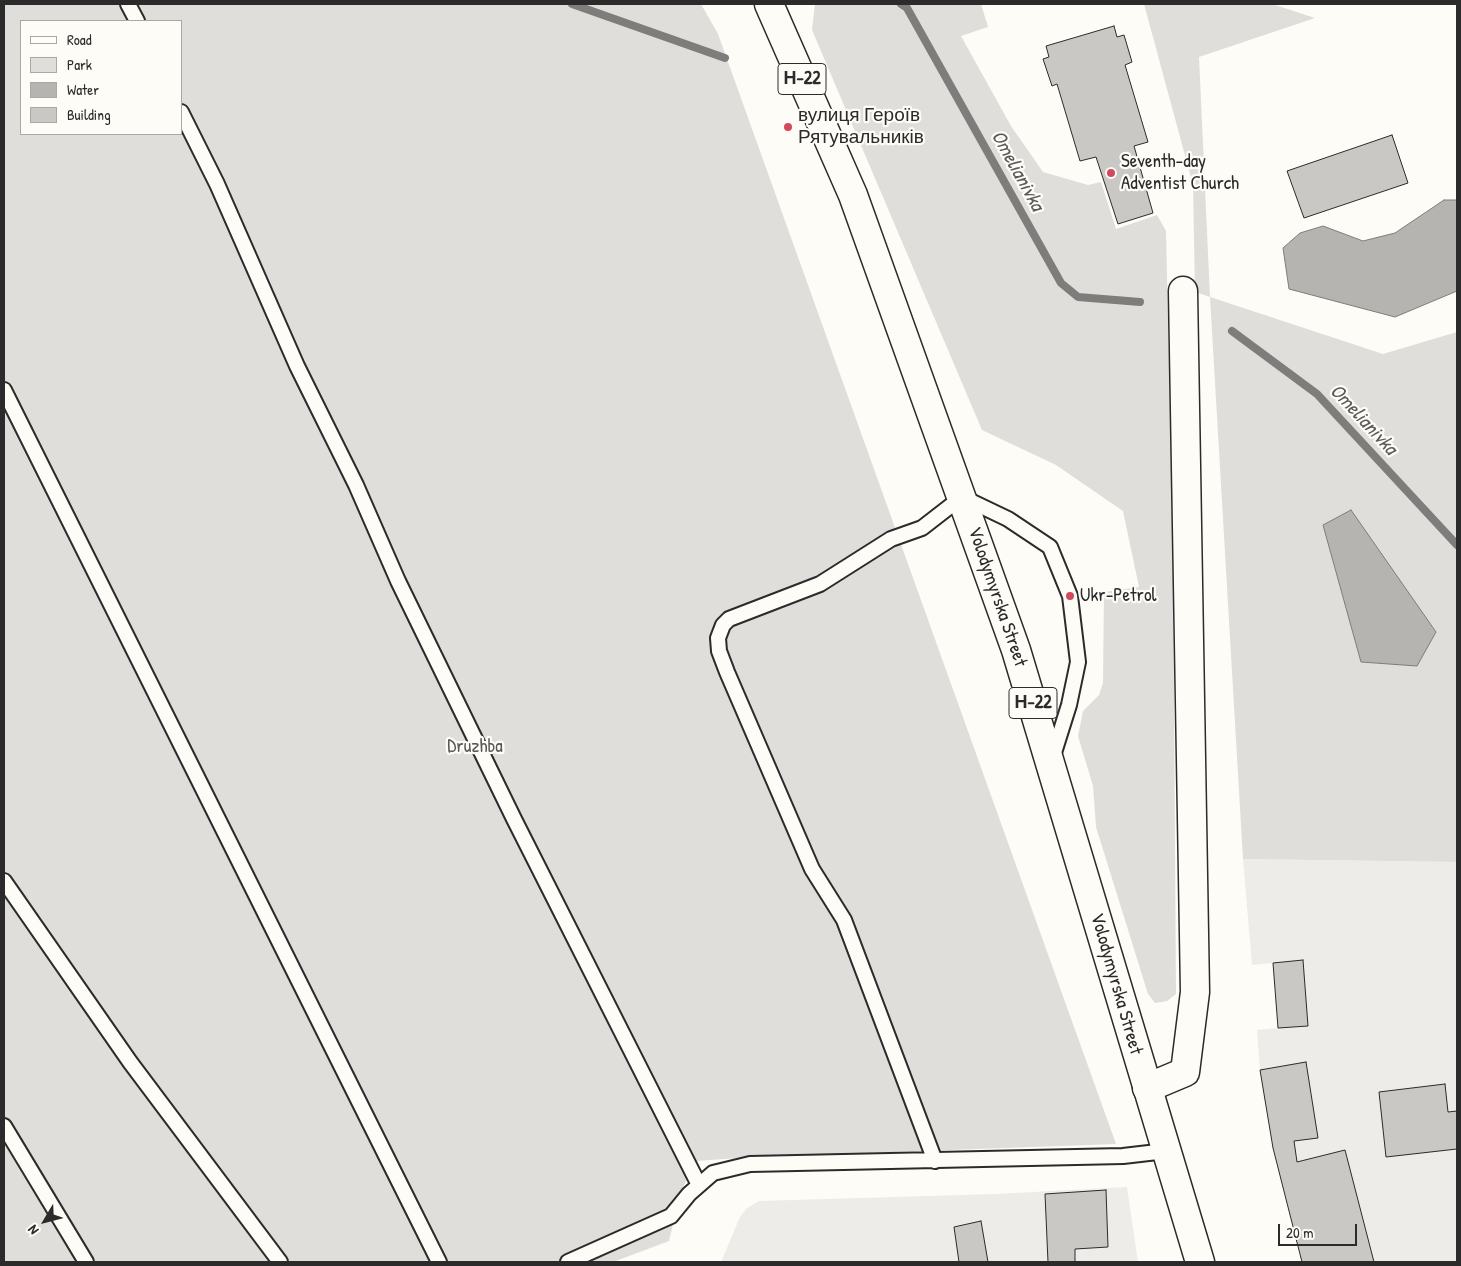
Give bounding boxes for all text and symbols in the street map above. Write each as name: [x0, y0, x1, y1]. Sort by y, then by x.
legend: [20, 20, 182, 135]
text: Road: [67, 29, 92, 50]
text: Park: [67, 54, 92, 75]
road number: Н-22: [778, 64, 826, 95]
text: Water: [67, 79, 99, 100]
text: Building: [67, 104, 111, 125]
place label: вулиця Героїв Рятувальників: [798, 105, 924, 149]
marker: вулиця Героїв Рятувальників: [782, 121, 794, 133]
water label: Omelianivka: [985, 127, 1049, 215]
place label: Seventh-day Adventist Church: [1121, 151, 1239, 195]
marker: Seventh-day Adventist Church: [1105, 167, 1117, 179]
water label: Omelianivka: [1324, 380, 1402, 460]
street label: Volodymyrska Street: [962, 524, 1032, 670]
place label: Ukr-Petrol: [1080, 585, 1157, 607]
marker: Ukr-Petrol: [1064, 590, 1076, 602]
road number: Н-22: [1009, 688, 1057, 718]
park label: Druzhba: [447, 736, 503, 758]
street label: Volodymyrska Street: [1085, 911, 1147, 1057]
north arrow: [20, 1196, 70, 1246]
scale bar: [1281, 1214, 1360, 1246]
text: N: [23, 1222, 42, 1239]
text: 20 m: [1286, 1222, 1313, 1243]

